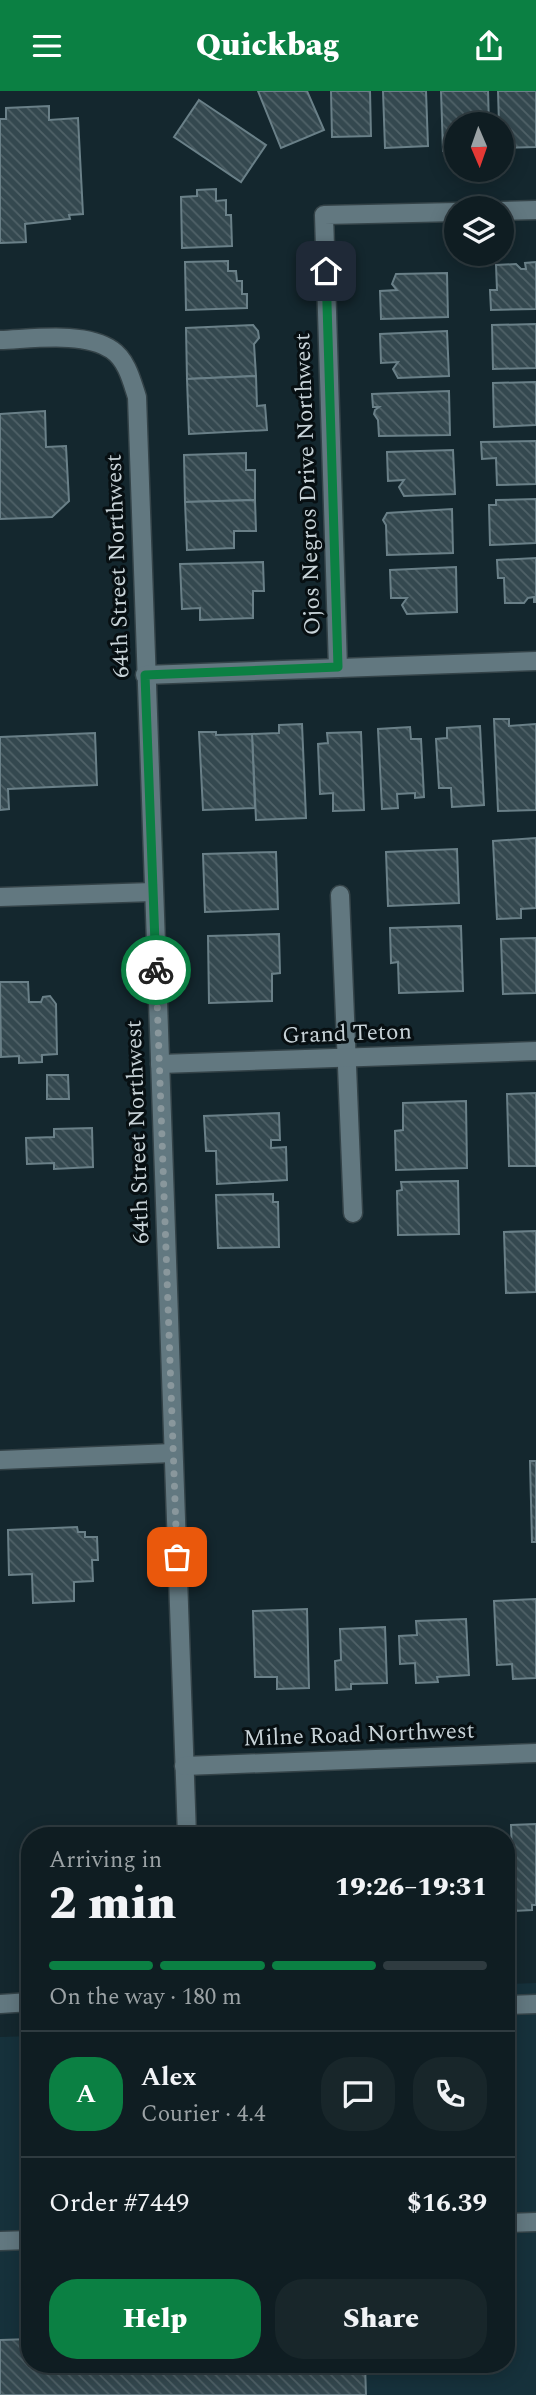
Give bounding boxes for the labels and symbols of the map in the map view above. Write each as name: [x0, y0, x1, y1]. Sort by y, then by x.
north arrow: [444, 112, 514, 182]
pin: [296, 241, 356, 301]
street label: Ojos Negros Drive Northwest: [285, 332, 331, 636]
street label: 64th Street Northwest: [97, 454, 139, 678]
courier: [121, 935, 191, 1005]
street label: Grand Teton: [282, 1014, 412, 1054]
street label: 64th Street Northwest: [117, 1020, 159, 1244]
pin: [147, 1527, 207, 1587]
street label: Milne Road Northwest: [243, 1713, 475, 1757]

